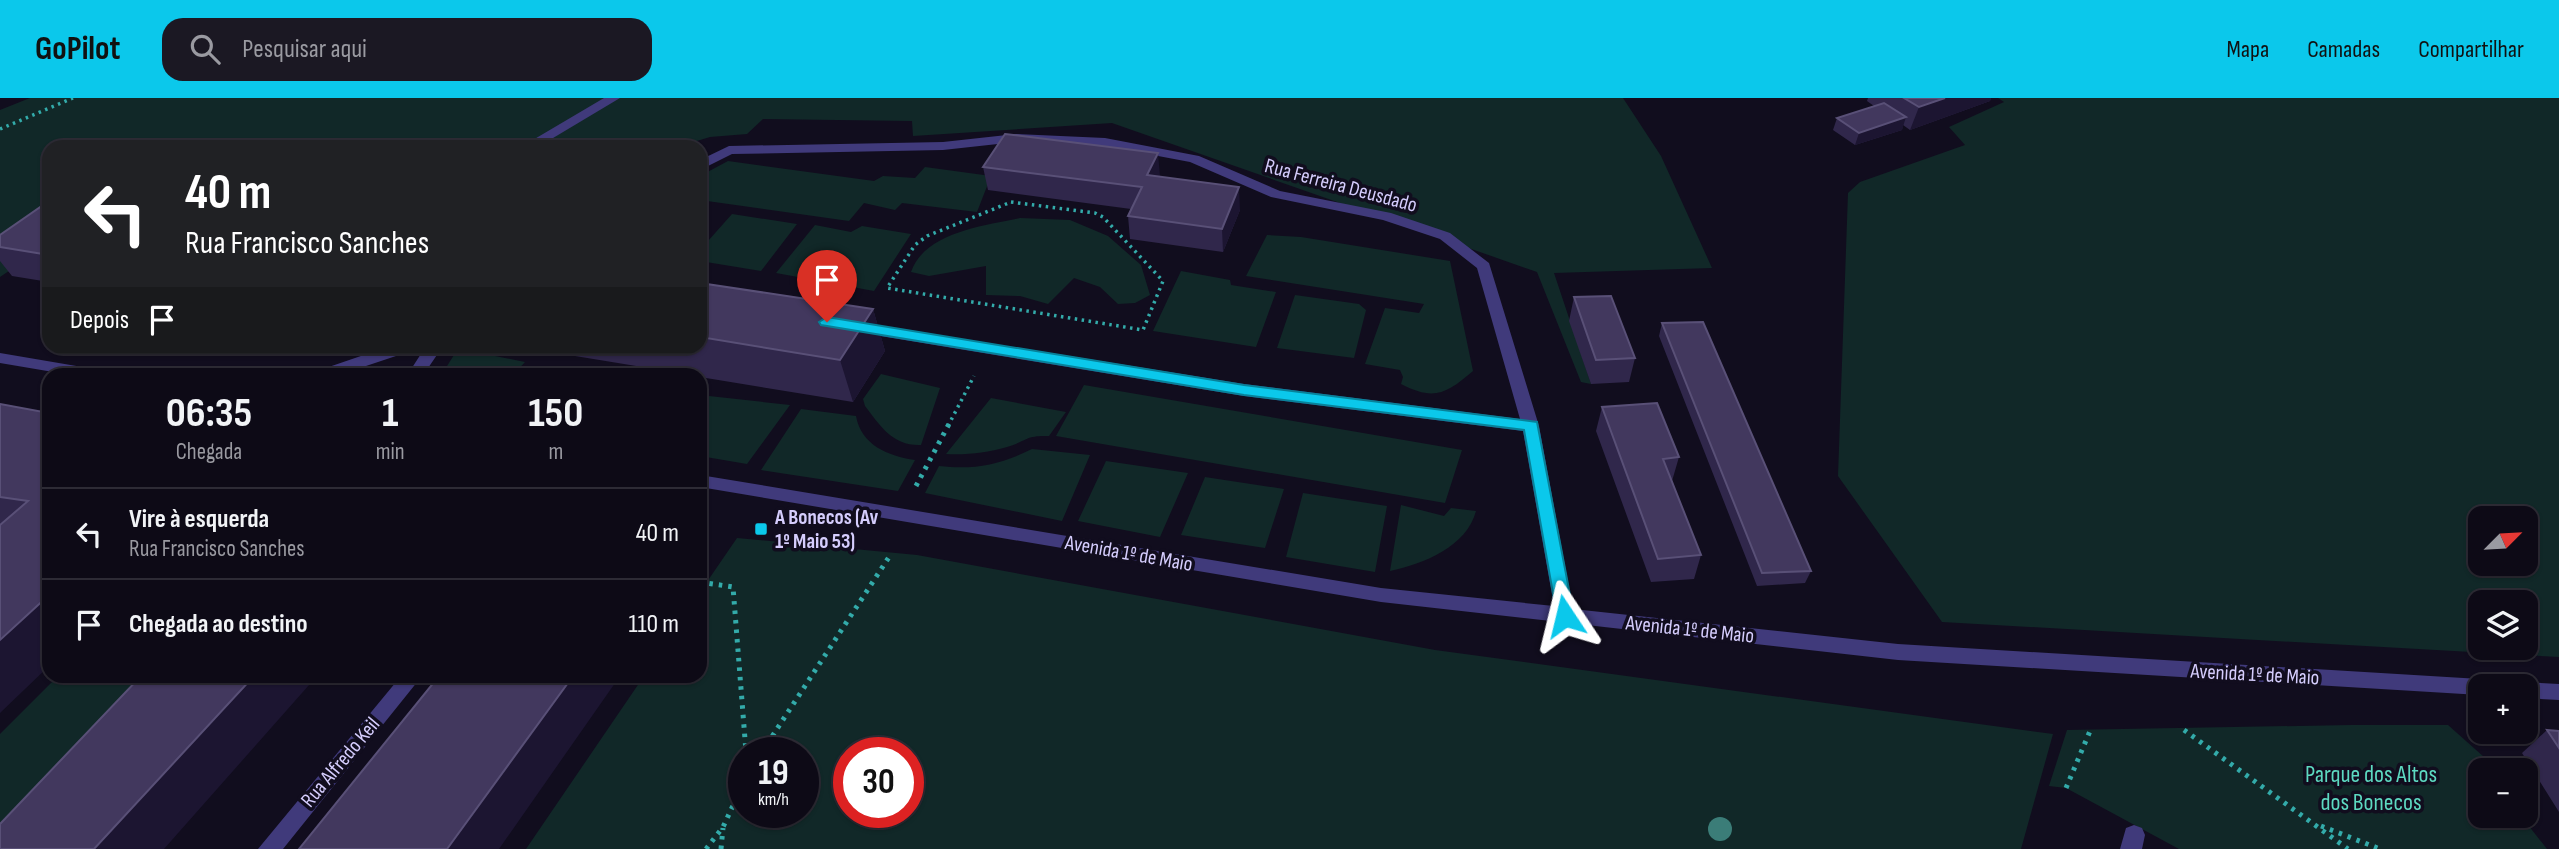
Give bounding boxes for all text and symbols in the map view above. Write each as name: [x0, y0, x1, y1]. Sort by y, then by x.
search box: [162, 18, 652, 81]
text: GoPilot: [35, 29, 120, 69]
icon: search: [186, 30, 224, 68]
text: Pesquisar aqui: [242, 34, 367, 65]
text: Mapa: [2227, 35, 2269, 64]
text: Camadas: [2307, 35, 2380, 64]
text: Compartilhar: [2418, 35, 2524, 64]
street label: Rua Ferreira Deusdado: [1262, 153, 1420, 218]
text: 40 m: [185, 164, 271, 223]
icon: left: [70, 168, 161, 259]
text: Rua Francisco Sanches: [185, 224, 429, 263]
pin: [797, 250, 857, 322]
icon: arrive: [808, 261, 846, 299]
icon: arrive: [143, 301, 181, 339]
text: Depois: [70, 305, 129, 336]
text: 06:35: [166, 388, 252, 439]
text: 1: [382, 388, 398, 439]
text: 150: [528, 388, 583, 439]
text: Chegada: [176, 438, 242, 466]
text: min: [376, 438, 405, 466]
text: m: [548, 438, 563, 466]
text: Vire à esquerda: [129, 504, 269, 535]
place label: A Bonecos (Av 1º Maio 53): [774, 505, 878, 554]
north arrow: [2468, 506, 2538, 576]
map controls: [2468, 506, 2538, 828]
icon: left: [70, 515, 108, 553]
text: 40 m: [636, 518, 679, 549]
marker: A Bonecos (Av 1º Maio 53): [753, 521, 769, 537]
street label: Avenida 1º de Maio: [1062, 530, 1195, 577]
text: Rua Francisco Sanches: [129, 535, 305, 563]
position arrow: [1528, 579, 1602, 653]
button: layers: [2468, 590, 2538, 660]
icon: arrive: [70, 606, 108, 644]
text: Chegada ao destino: [129, 609, 308, 640]
text: 110 m: [628, 609, 679, 640]
street label: Avenida 1º de Maio: [1624, 610, 1755, 649]
street label: Avenida 1º de Maio: [2189, 659, 2320, 690]
button: +: [2468, 674, 2538, 744]
street label: Rua Alfredo Keil: [296, 712, 385, 812]
speed limit sign: 30: [833, 737, 924, 828]
text: 19: [758, 752, 789, 795]
button: −: [2468, 758, 2538, 828]
park label: Parque dos Altos dos Bonecos: [2305, 760, 2437, 817]
text: km/h: [758, 789, 789, 810]

